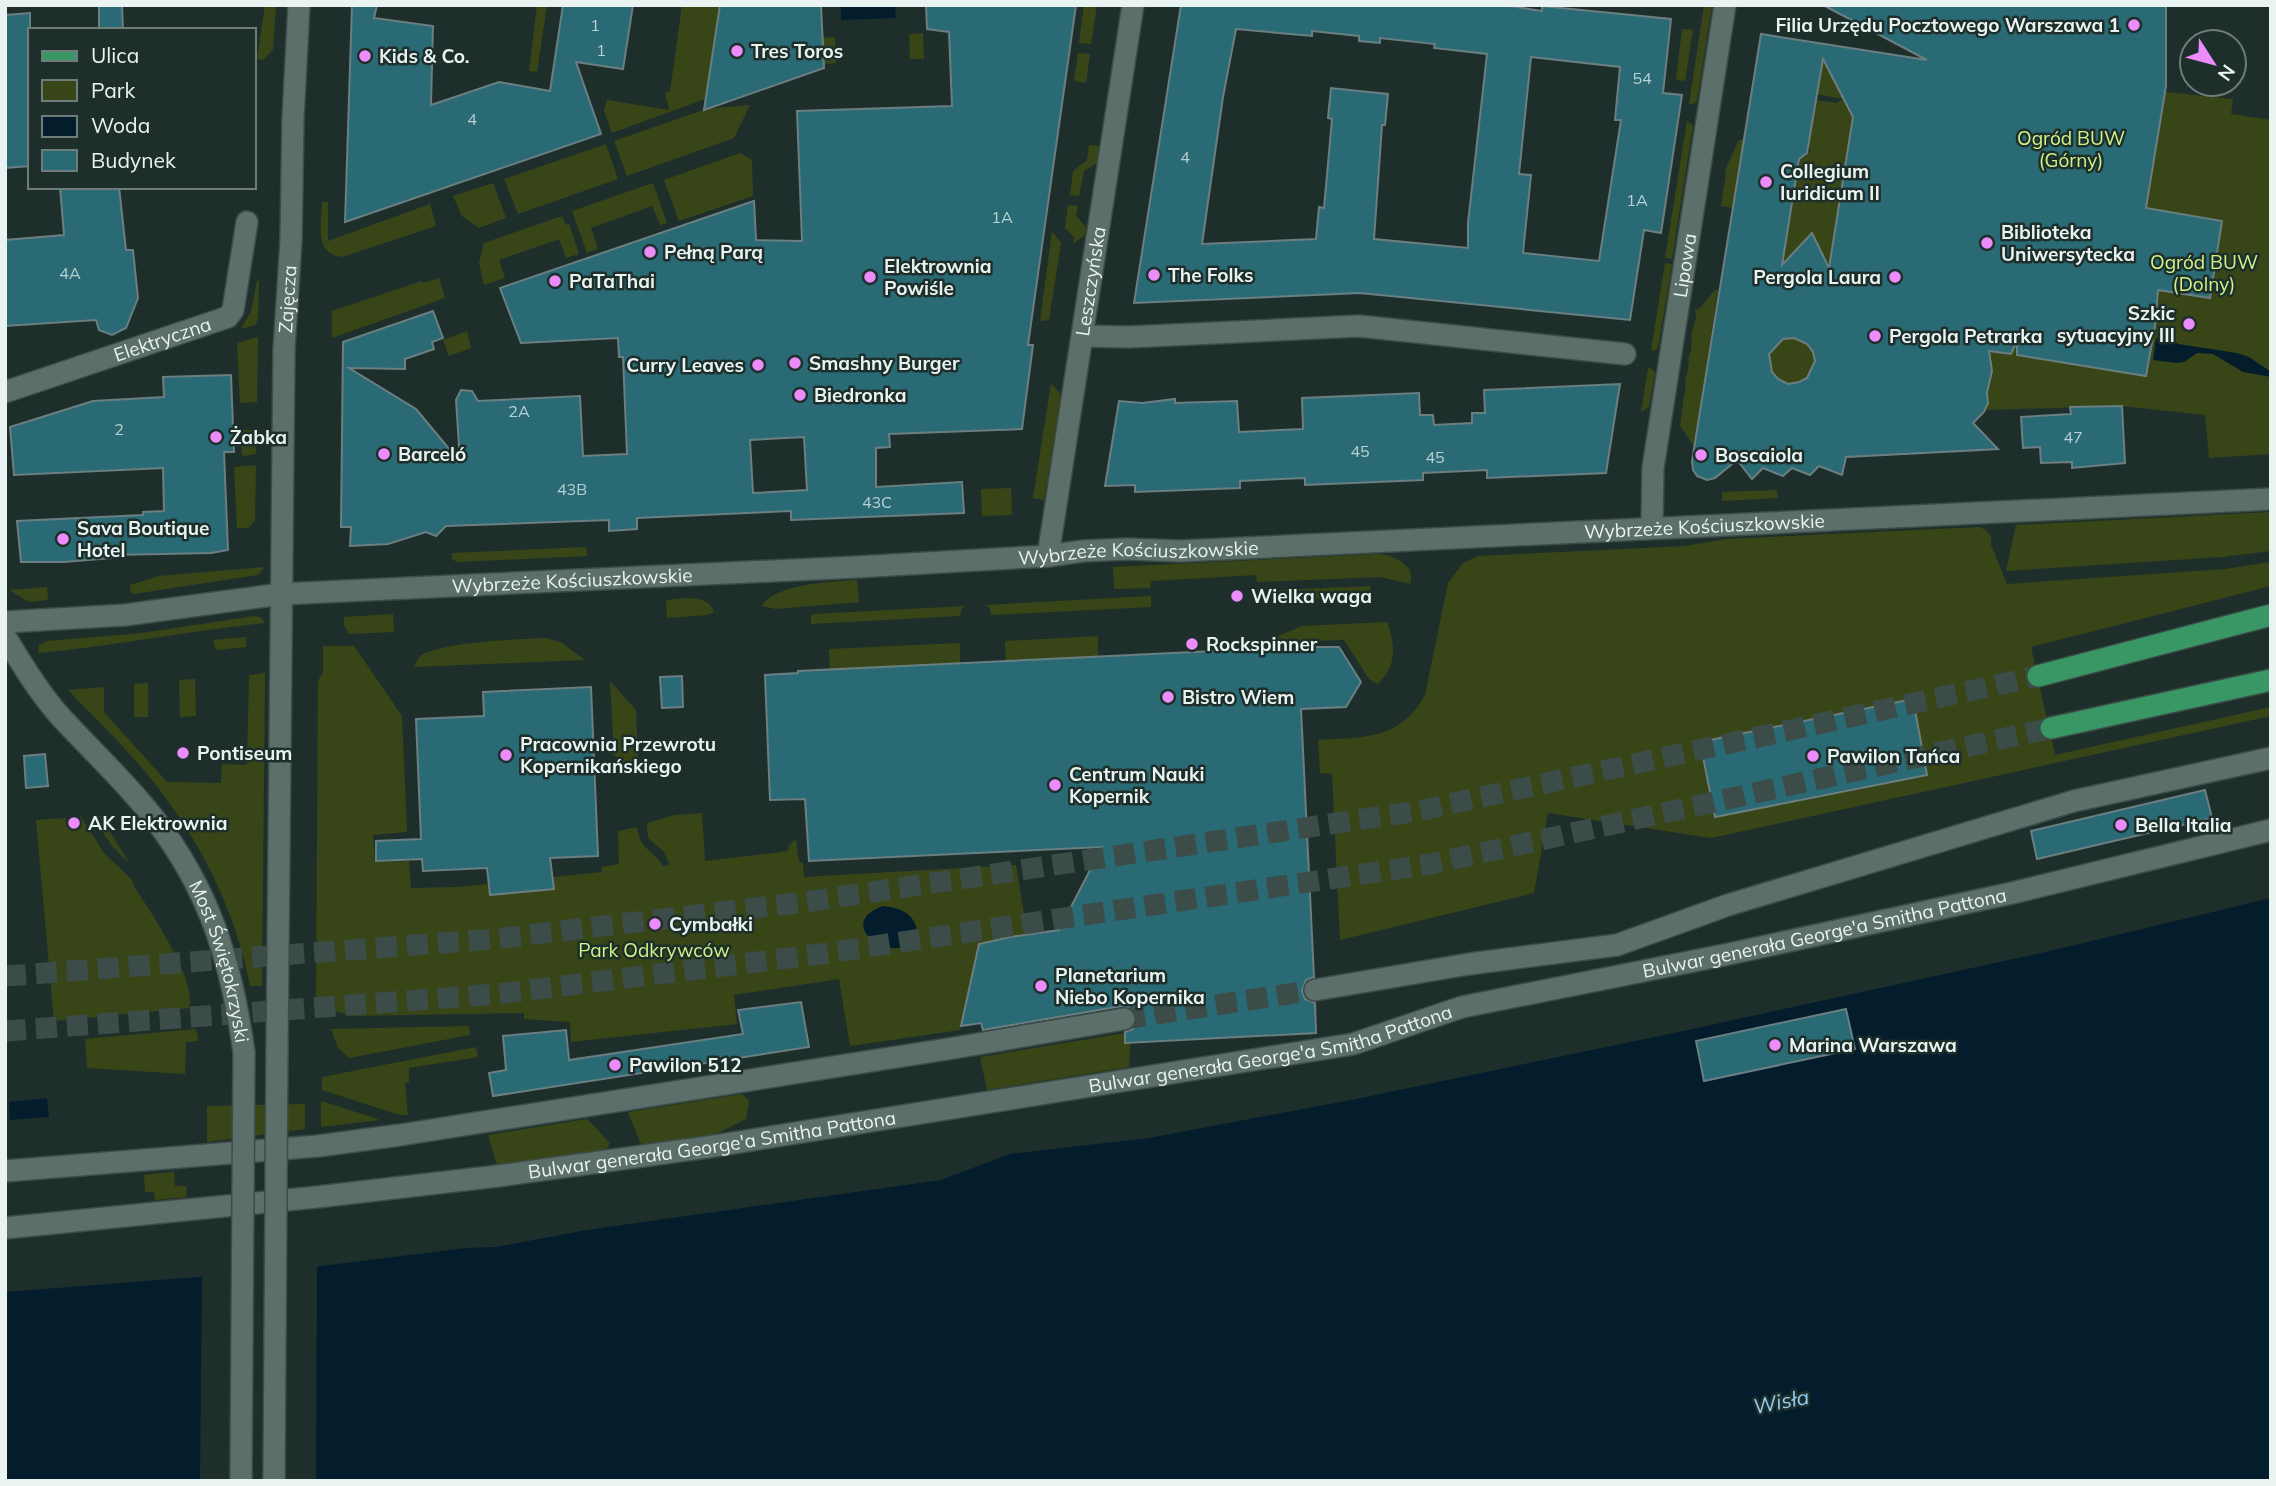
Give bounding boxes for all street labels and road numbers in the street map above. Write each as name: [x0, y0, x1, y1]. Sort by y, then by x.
street label: Leszczyńska: [1070, 225, 1111, 338]
street label: Lipowa: [1668, 232, 1701, 299]
street label: Zajęcza: [273, 264, 301, 334]
street label: Elektryczna: [110, 312, 214, 367]
street label: Wybrzeże Kościuszkowskie: [1583, 508, 1825, 544]
street label: Wybrzeże Kościuszkowskie: [1017, 535, 1259, 570]
street label: Wybrzeże Kościuszkowskie: [451, 563, 693, 598]
street label: Most Świętokrzyski: [184, 876, 254, 1044]
street label: Bulwar generała George'a Smitha Pattona: [1640, 883, 2009, 983]
street label: Bulwar generała George'a Smitha Pattona: [1087, 999, 1455, 1098]
street label: Bulwar generała George'a Smitha Pattona: [526, 1105, 898, 1184]

